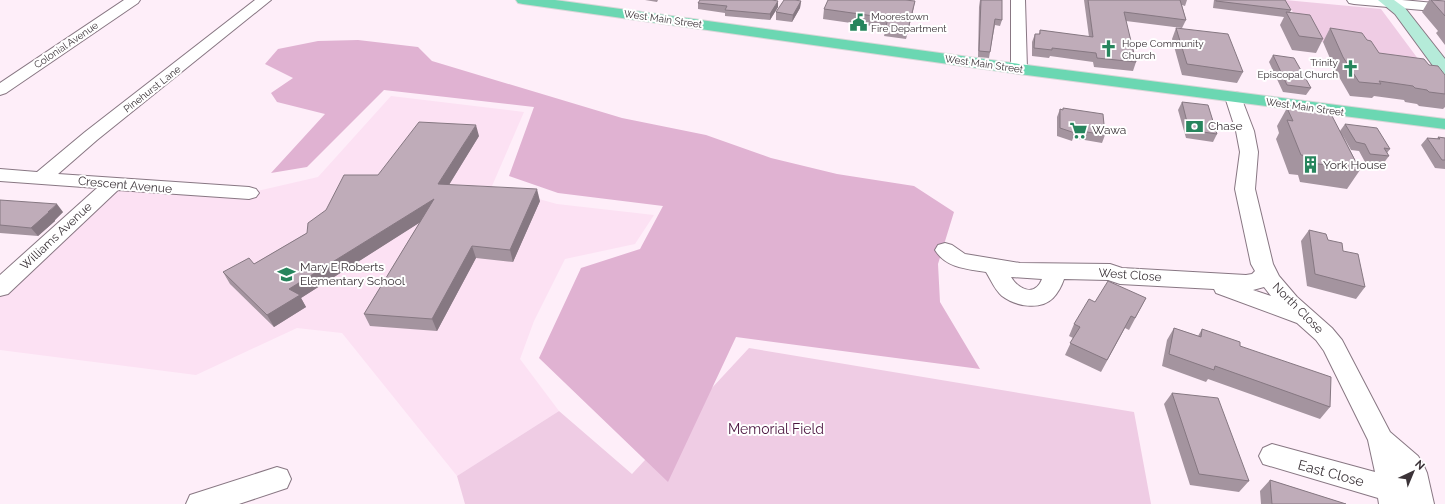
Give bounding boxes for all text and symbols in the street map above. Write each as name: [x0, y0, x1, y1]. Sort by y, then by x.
street label: West Main Street: [623, 8, 703, 30]
place label: Moorestown Fire Department: [871, 11, 947, 34]
public building icon: Moorestown Fire Department: [848, 12, 868, 32]
street label: Colonial Avenue: [32, 19, 100, 70]
place label: Hope Community Church: [1122, 38, 1204, 61]
church icon: Hope Community Church: [1099, 39, 1119, 59]
street label: West Main Street: [944, 53, 1024, 75]
place label: Trinity Episcopal Church: [1258, 57, 1339, 80]
church icon: Trinity Episcopal Church: [1341, 58, 1361, 78]
street label: Pinehurst Lane: [121, 63, 183, 115]
street label: West Main Street: [1265, 96, 1345, 118]
bank icon: Chase: [1185, 116, 1205, 136]
place label: Chase: [1208, 119, 1243, 133]
supermarket icon: Wawa: [1069, 120, 1089, 140]
place label: Wawa: [1092, 123, 1126, 137]
building icon: York House: [1300, 155, 1320, 175]
place label: York House: [1323, 158, 1386, 172]
street label: Crescent Avenue: [77, 174, 173, 196]
street label: Williams Avenue: [17, 199, 95, 273]
place label: Mary E Roberts Elementary School: [300, 260, 406, 288]
school or university icon: Mary E Roberts Elementary School: [277, 264, 297, 284]
street label: West Close: [1098, 266, 1162, 284]
street label: North Close: [1270, 280, 1326, 336]
park label: Memorial Field: [728, 421, 824, 437]
north arrow: [1393, 452, 1433, 492]
street label: East Close: [1296, 456, 1366, 490]
text: N: [1412, 458, 1427, 473]

